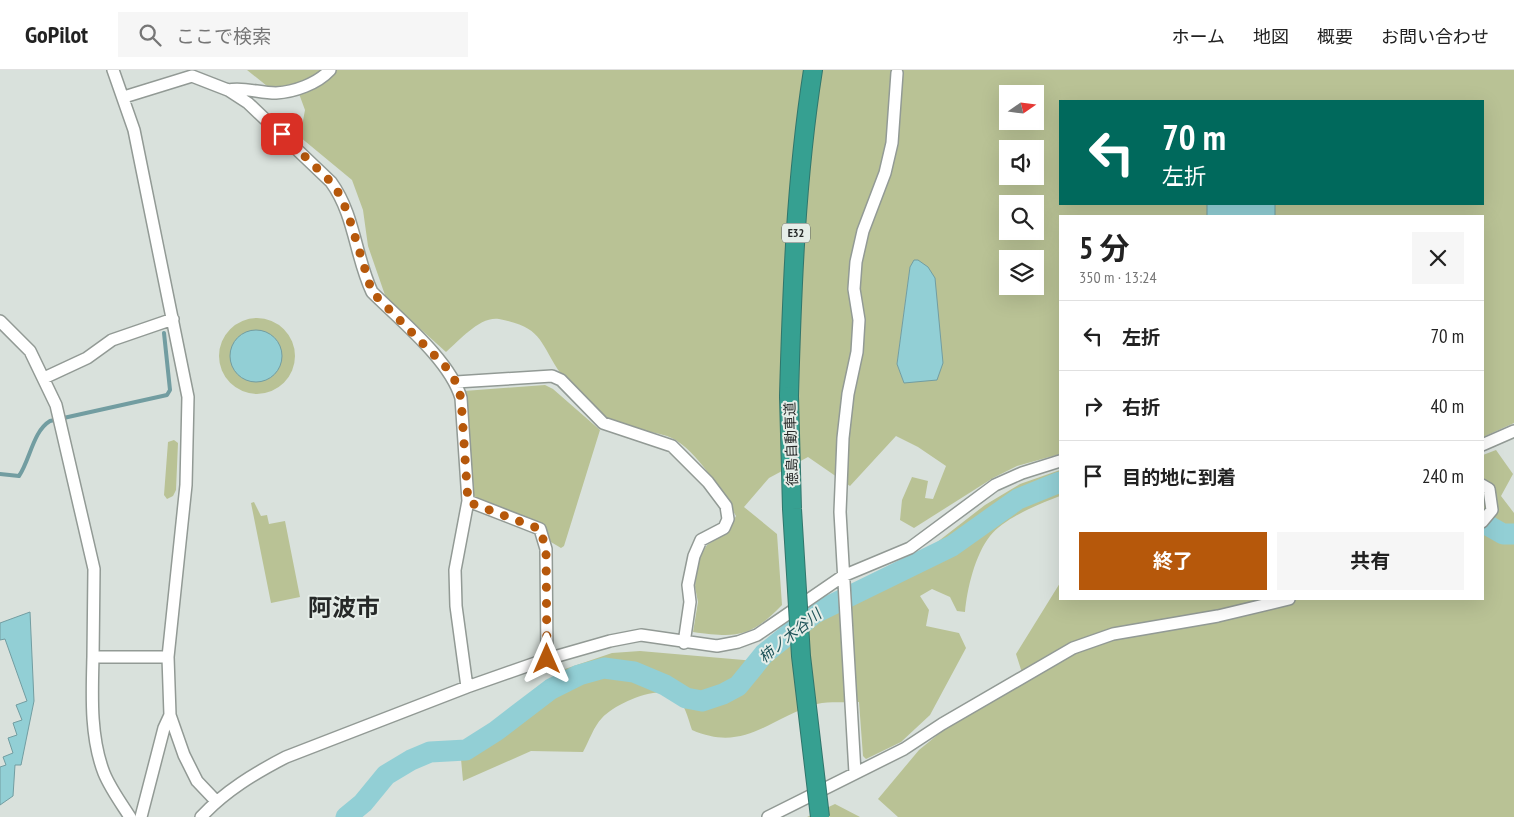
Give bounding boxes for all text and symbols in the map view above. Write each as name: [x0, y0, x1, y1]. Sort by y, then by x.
search box: [118, 12, 468, 57]
text: GoPilot: [25, 19, 88, 50]
icon: search: [136, 21, 164, 49]
text: ここで検索: [176, 24, 271, 48]
text: ホーム: [1172, 25, 1225, 48]
text: 地図: [1253, 25, 1289, 48]
text: 概要: [1317, 25, 1353, 48]
text: お問い合わせ: [1381, 25, 1489, 48]
north arrow: [999, 85, 1044, 130]
map controls: [999, 85, 1044, 295]
pin: [261, 113, 303, 155]
text: 70 m: [1162, 114, 1226, 160]
icon: arrive: [268, 120, 296, 148]
icon: left: [1079, 120, 1144, 185]
button: sound: [999, 140, 1044, 185]
text: 左折: [1162, 162, 1206, 190]
button: search: [999, 195, 1044, 240]
road number: E32: [782, 224, 810, 242]
text: 5 分: [1079, 228, 1130, 267]
button: close: [1412, 232, 1464, 284]
button: layers: [999, 250, 1044, 295]
text: 350 m · 13:24: [1079, 267, 1157, 287]
icon: left: [1079, 322, 1107, 350]
text: 70 m: [1431, 324, 1464, 348]
text: 左折: [1122, 325, 1160, 349]
icon: right: [1079, 392, 1107, 420]
text: 40 m: [1431, 394, 1464, 418]
text: 右折: [1122, 395, 1160, 419]
street label: 徳島自動車道: [781, 402, 801, 486]
icon: arrive: [1079, 462, 1107, 490]
text: 240 m: [1422, 464, 1464, 488]
text: 目的地に到着: [1122, 465, 1236, 489]
button: 終了: [1079, 532, 1267, 590]
button: 共有: [1277, 532, 1464, 590]
district label: 阿波市: [308, 592, 380, 623]
water label: 柿ノ木谷川: [755, 603, 826, 667]
position arrow: [520, 632, 572, 684]

